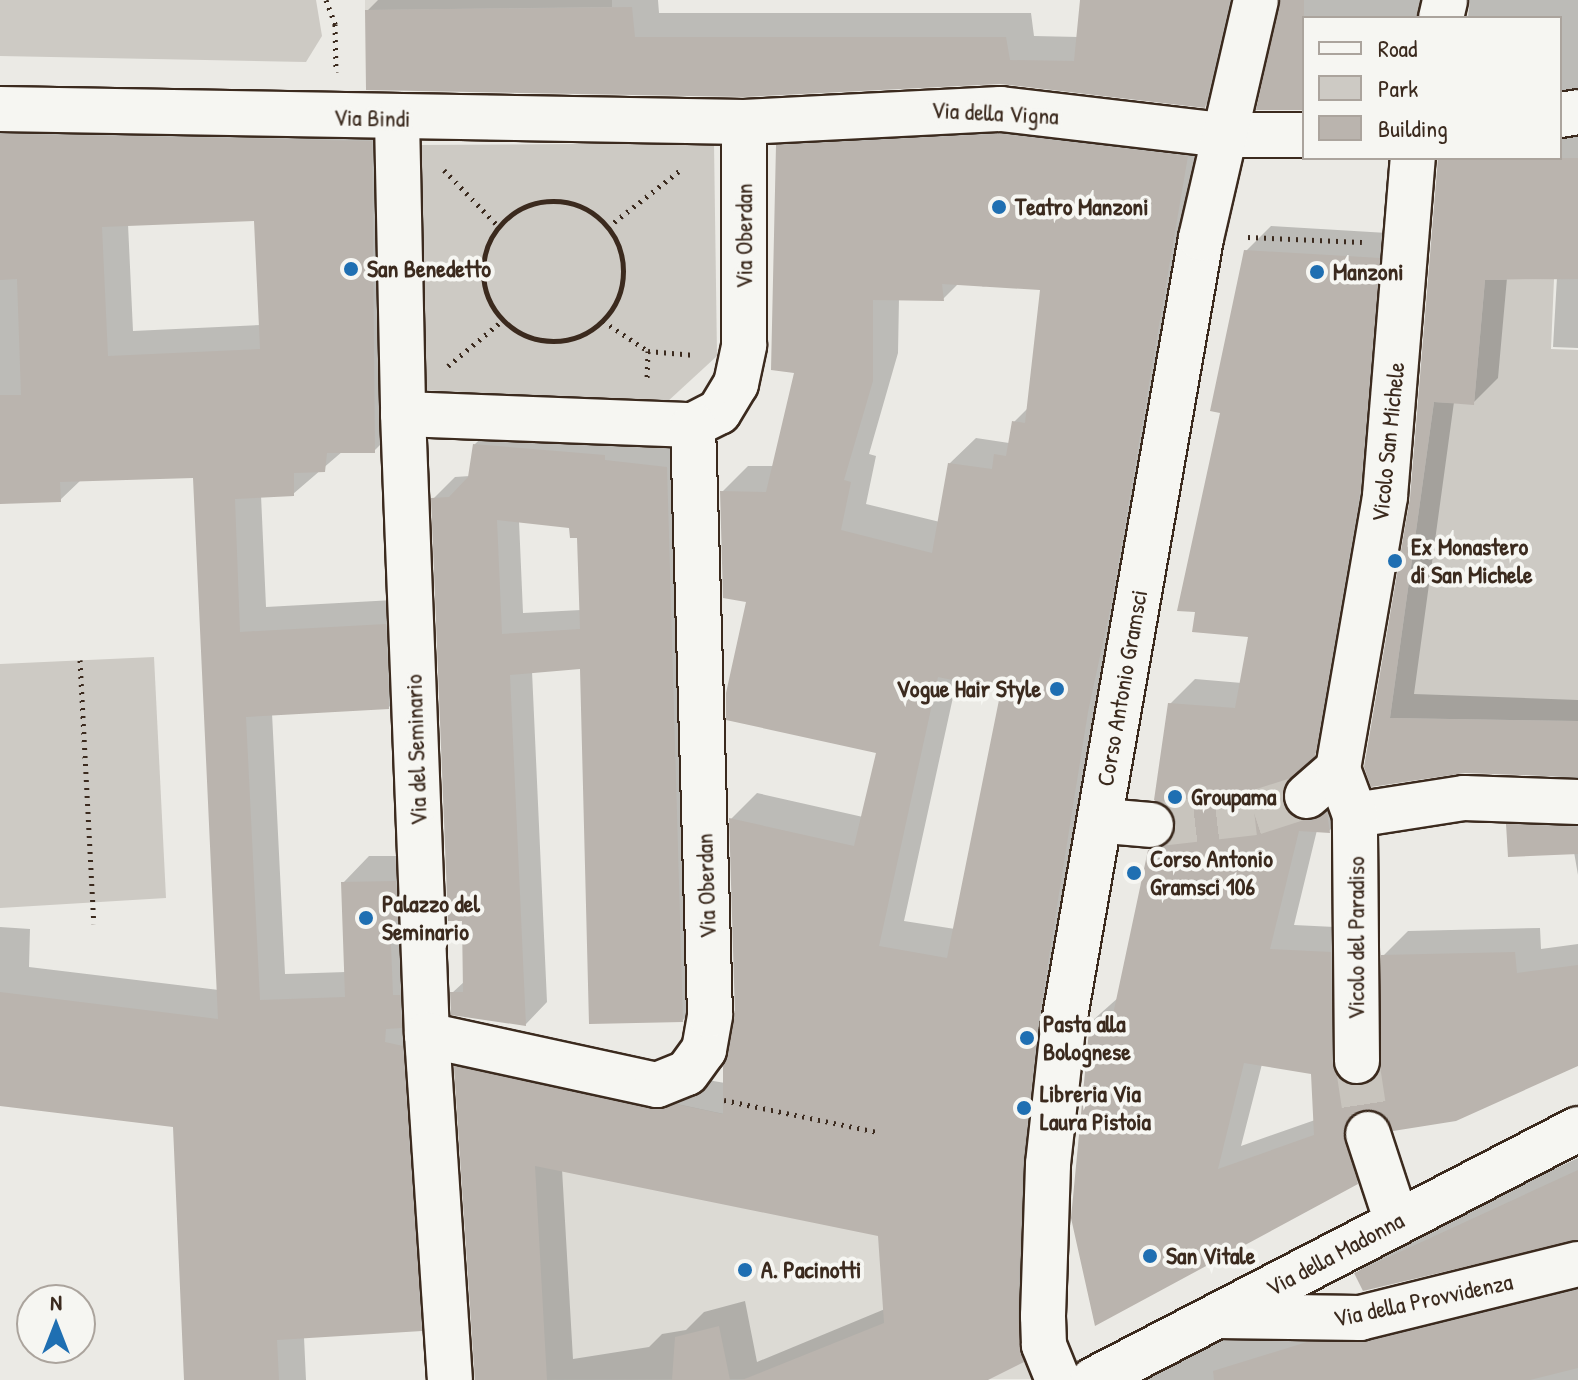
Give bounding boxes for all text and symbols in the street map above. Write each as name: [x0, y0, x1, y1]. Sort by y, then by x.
legend: [1302, 16, 1562, 160]
text: Road: [1378, 32, 1417, 64]
text: Park: [1378, 72, 1418, 104]
street label: Via della Vigna: [930, 95, 1060, 131]
street label: Via Bindi: [333, 103, 411, 133]
text: Building: [1378, 112, 1448, 144]
street label: Via Oberdan: [730, 183, 758, 289]
place label: Teatro Manzoni: [1015, 193, 1149, 221]
marker: Teatro Manzoni: [990, 198, 1008, 216]
place label: San Benedetto: [367, 255, 491, 283]
place label: Manzoni: [1333, 258, 1404, 286]
marker: San Benedetto: [342, 260, 360, 278]
marker: Manzoni: [1308, 263, 1326, 281]
street label: Vicolo San Michele: [1365, 361, 1411, 523]
place label: Ex Monastero di San Michele: [1411, 533, 1533, 589]
marker: Ex Monastero di San Michele: [1386, 552, 1404, 570]
street label: Corso Antonio Gramsci: [1091, 588, 1153, 788]
street label: Via del Seminario: [399, 674, 433, 826]
place label: Vogue Hair Style: [896, 675, 1041, 703]
marker: Vogue Hair Style: [1048, 680, 1066, 698]
place label: Groupama: [1191, 783, 1276, 811]
marker: Groupama: [1166, 788, 1184, 806]
street label: Via Oberdan: [690, 833, 722, 939]
place label: Corso Antonio Gramsci 106: [1150, 845, 1273, 901]
street label: Vicolo del Paradiso: [1342, 856, 1370, 1020]
marker: Corso Antonio Gramsci 106: [1125, 864, 1143, 882]
place label: Palazzo del Seminario: [382, 890, 480, 946]
marker: Palazzo del Seminario: [357, 909, 375, 927]
place label: Pasta alla Bolognese: [1043, 1010, 1131, 1066]
marker: Pasta alla Bolognese: [1018, 1029, 1036, 1047]
place label: Libreria Via Laura Pistoia: [1040, 1080, 1151, 1136]
marker: Libreria Via Laura Pistoia: [1015, 1099, 1033, 1117]
street label: Via della Madonna: [1261, 1206, 1409, 1302]
place label: San Vitale: [1166, 1242, 1255, 1270]
marker: San Vitale: [1141, 1247, 1159, 1265]
place label: A. Pacinotti: [761, 1256, 861, 1284]
marker: A. Pacinotti: [736, 1261, 754, 1279]
street label: Via della Provvidenza: [1331, 1267, 1515, 1333]
north arrow: [16, 1284, 96, 1364]
text: N: [50, 1287, 62, 1317]

